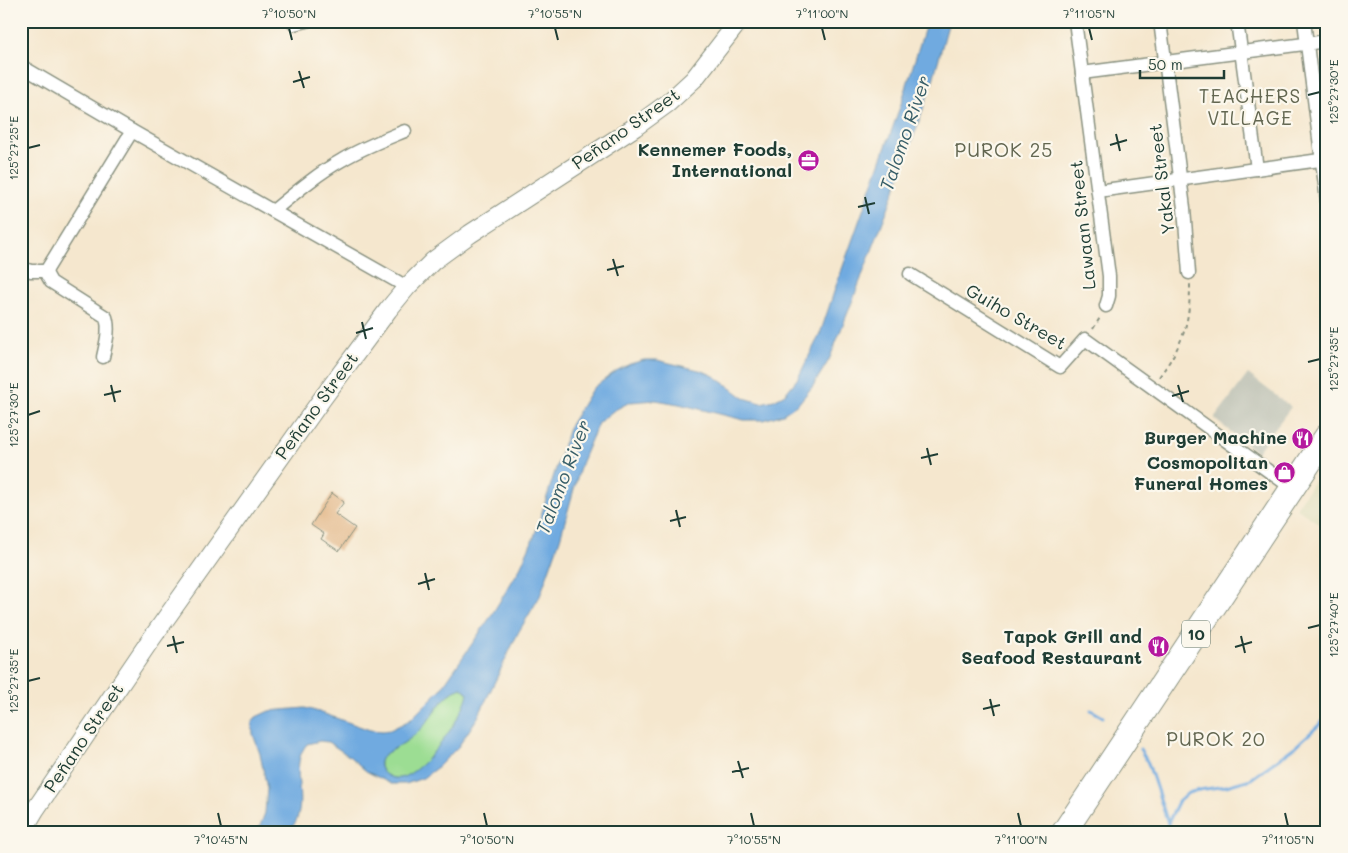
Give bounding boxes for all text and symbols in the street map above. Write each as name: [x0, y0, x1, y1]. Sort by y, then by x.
text: 7°10'50"N: [262, 5, 316, 21]
text: 7°10'55"N: [528, 5, 582, 21]
text: 7°11'00"N: [796, 5, 848, 21]
text: 7°11'05"N: [1063, 5, 1115, 21]
scale bar: [1140, 48, 1224, 80]
text: 50 m: [1148, 54, 1183, 74]
text: 125°27'30"E: [1325, 59, 1341, 125]
water label: Talomo River: [873, 72, 936, 194]
street label: Peñano Street: [567, 82, 684, 174]
district label: TEACHERS VILLAGE: [1199, 83, 1301, 130]
text: 125°27'25"E: [5, 116, 21, 180]
street label: Yakal Street: [1142, 122, 1180, 236]
place label: Kennemer Foods, International: [638, 137, 792, 182]
district label: PUROK 25: [955, 137, 1053, 162]
office icon: Kennemer Foods, International: [796, 148, 820, 172]
street label: Lawaan Street: [1063, 159, 1101, 291]
street label: Guiho Street: [962, 278, 1071, 355]
text: 125°27'35"E: [1325, 326, 1341, 391]
street label: Peñano Street: [269, 347, 363, 464]
text: 125°27'30"E: [5, 382, 21, 448]
water label: Talomo River: [529, 416, 596, 537]
place label: Burger Machine: [1144, 425, 1287, 449]
restaurant icon: Burger Machine: [1291, 426, 1315, 450]
place label: Cosmopolitan Funeral Homes: [1134, 450, 1268, 495]
shop icon: Cosmopolitan Funeral Homes: [1272, 461, 1296, 485]
text: 125°27'40"E: [1325, 592, 1341, 658]
road number: 10: [1182, 620, 1210, 648]
place label: Tapok Grill and Seafood Restaurant: [961, 624, 1142, 669]
restaurant icon: Tapok Grill and Seafood Restaurant: [1146, 635, 1170, 659]
text: 125°27'35"E: [5, 648, 21, 713]
street label: Peñano Street: [38, 678, 129, 797]
district label: PUROK 20: [1166, 726, 1266, 751]
text: 7°10'45"N: [194, 831, 248, 847]
text: 7°10'50"N: [460, 831, 514, 847]
text: 7°10'55"N: [727, 831, 781, 847]
text: 7°11'00"N: [995, 831, 1047, 847]
text: 7°11'05"N: [1262, 831, 1314, 847]

